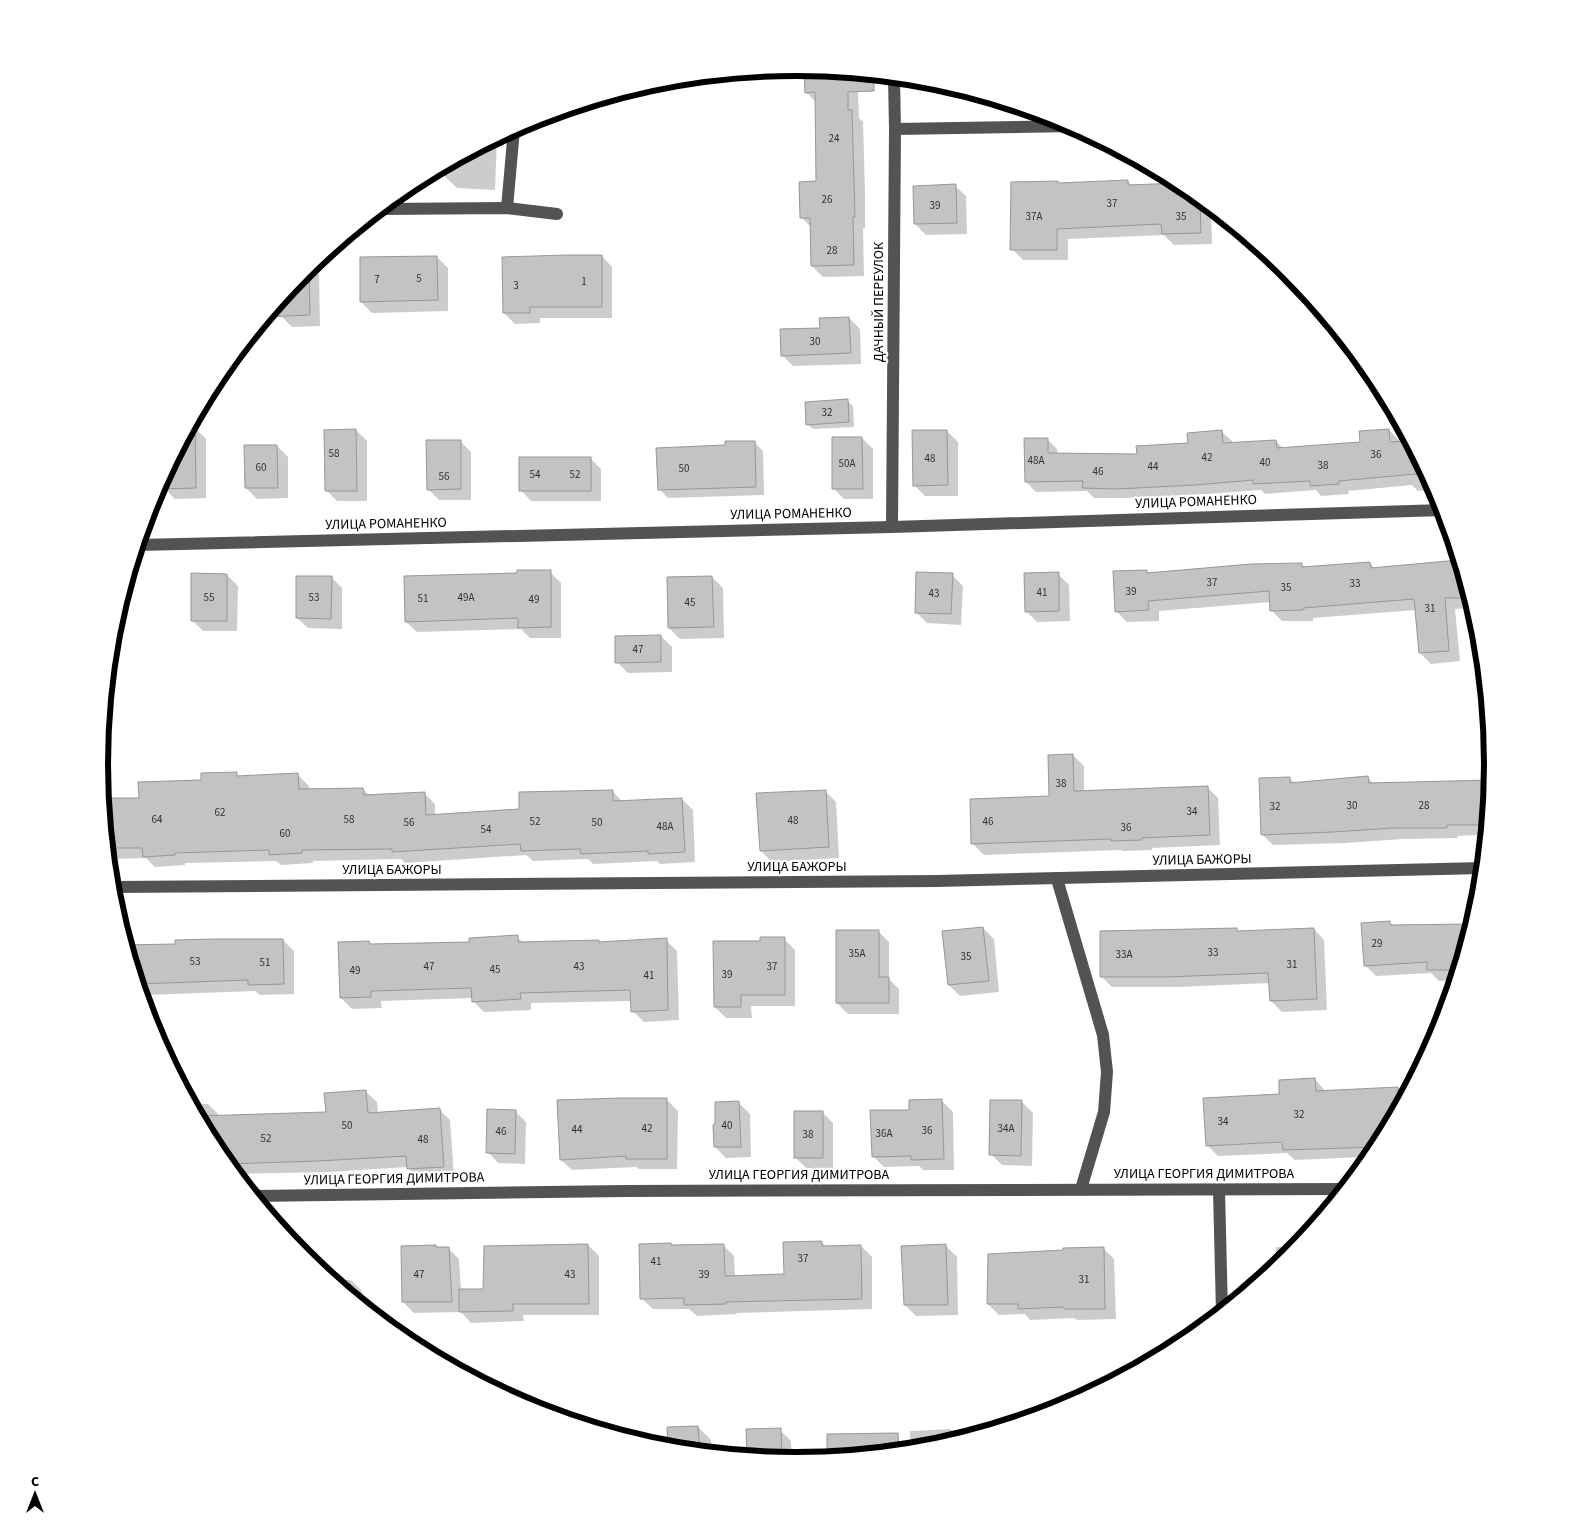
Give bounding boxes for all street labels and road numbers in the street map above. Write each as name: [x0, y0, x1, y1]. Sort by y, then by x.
street label: ДАЧНЫЙ ПЕРЕУЛОК: [869, 241, 889, 362]
street label: УЛИЦА РОМАНЕНКО: [1135, 490, 1257, 514]
street label: УЛИЦА РОМАНЕНКО: [730, 503, 852, 525]
street label: УЛИЦА РОМАНЕНКО: [325, 513, 447, 535]
street label: УЛИЦА БАЖОРЫ: [1152, 849, 1252, 871]
street label: УЛИЦА БАЖОРЫ: [747, 857, 847, 877]
street label: УЛИЦА БАЖОРЫ: [342, 860, 442, 880]
street label: УЛИЦА ГЕОРГИЯ ДИМИТРОВА: [1114, 1164, 1295, 1184]
street label: УЛИЦА ГЕОРГИЯ ДИМИТРОВА: [709, 1165, 890, 1185]
street label: УЛИЦА ГЕОРГИЯ ДИМИТРОВА: [304, 1167, 485, 1191]

